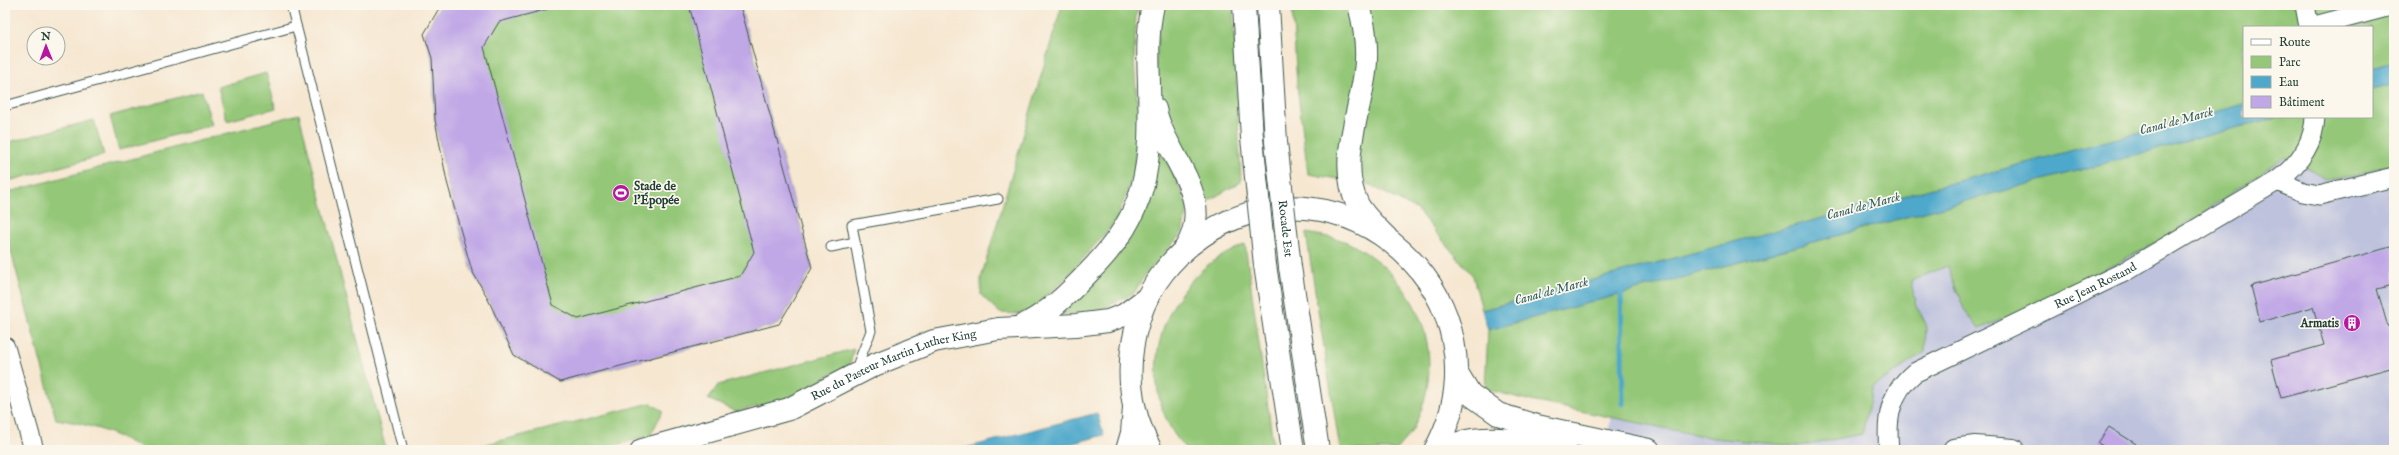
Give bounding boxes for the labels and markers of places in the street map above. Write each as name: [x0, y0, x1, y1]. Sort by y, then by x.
place label: Stade de l'Épopée: [633, 179, 680, 209]
sports icon: Stade de l'Épopée: [611, 183, 631, 203]
building icon: Armatis: [2342, 313, 2362, 333]
place label: Armatis: [2299, 316, 2340, 331]

